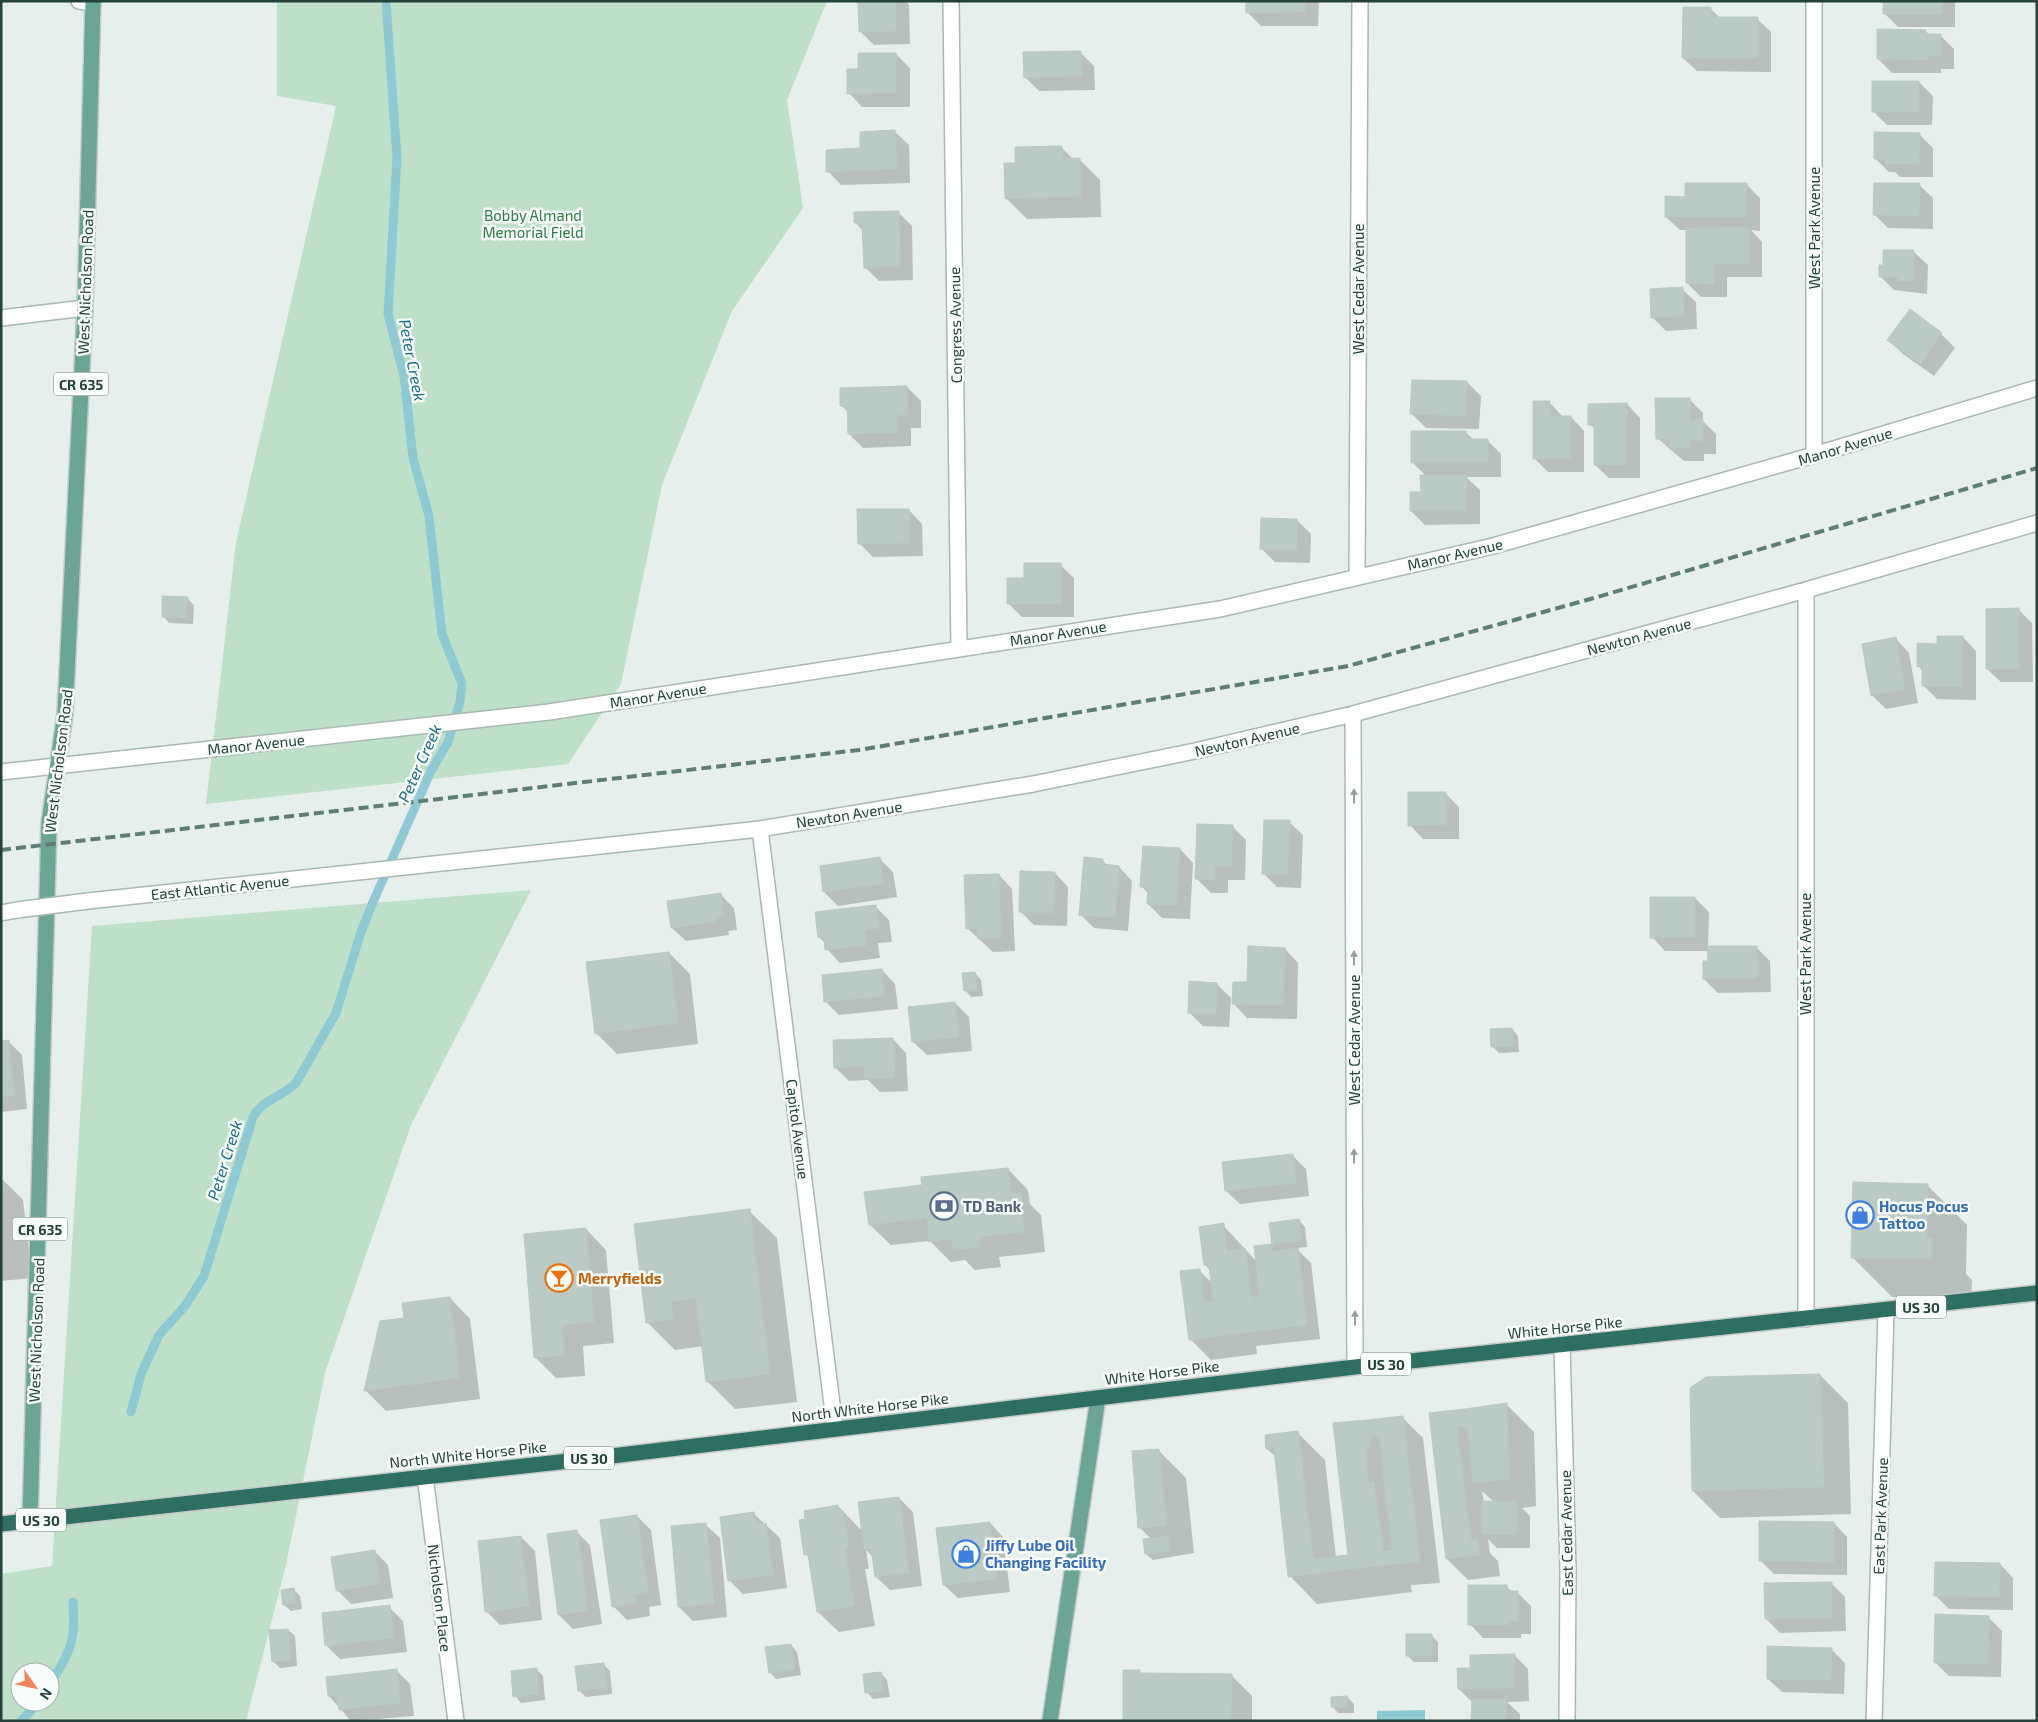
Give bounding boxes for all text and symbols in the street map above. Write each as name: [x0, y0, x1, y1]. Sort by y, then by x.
street label: West Park Avenue: [1805, 167, 1823, 289]
park label: Bobby Almand Memorial Field: [482, 206, 584, 241]
street label: West Nicholson Road: [73, 209, 97, 355]
street label: West Cedar Avenue: [1349, 223, 1367, 355]
street label: Congress Avenue: [945, 267, 965, 383]
water label: Peter Creek: [396, 317, 430, 403]
road number: CR 635: [54, 372, 108, 396]
street label: Manor Avenue: [1796, 423, 1894, 469]
street label: Manor Avenue: [1405, 534, 1505, 574]
street label: Newton Avenue: [1585, 613, 1693, 659]
street label: Manor Avenue: [1008, 616, 1108, 650]
street label: Manor Avenue: [608, 678, 708, 712]
street label: West Nicholson Road: [40, 688, 76, 834]
street label: Newton Avenue: [1193, 718, 1301, 760]
water label: Peter Creek: [393, 721, 445, 805]
street label: Manor Avenue: [207, 730, 305, 758]
one-way arrow: [1350, 787, 1358, 803]
street label: Newton Avenue: [795, 797, 903, 831]
street label: East Atlantic Avenue: [150, 871, 290, 903]
street label: West Park Avenue: [1796, 893, 1814, 1015]
one-way arrow: [1350, 950, 1358, 966]
street label: West Cedar Avenue: [1345, 974, 1363, 1106]
street label: Capitol Avenue: [783, 1078, 813, 1180]
water label: Peter Creek: [203, 1118, 245, 1202]
one-way arrow: [1350, 1147, 1358, 1163]
bank icon: TD Bank: [929, 1191, 959, 1221]
place label: TD Bank: [963, 1197, 1022, 1215]
place label: Hocus Pocus Tattoo: [1879, 1197, 1969, 1232]
shop icon: Hocus Pocus Tattoo: [1845, 1200, 1875, 1230]
road number: CR 635: [12, 1218, 68, 1240]
street label: West Nicholson Road: [24, 1257, 48, 1403]
bar icon: Merryfields: [544, 1263, 574, 1293]
place label: Merryfields: [578, 1269, 662, 1288]
road number: US 30: [1896, 1295, 1946, 1318]
one-way arrow: [1351, 1310, 1359, 1326]
street label: White Horse Pike: [1507, 1312, 1623, 1342]
road number: US 30: [1361, 1352, 1411, 1376]
street label: White Horse Pike: [1104, 1356, 1220, 1388]
street label: North White Horse Pike: [790, 1388, 950, 1426]
street label: North White Horse Pike: [388, 1437, 548, 1471]
road number: US 30: [564, 1446, 614, 1470]
street label: East Park Avenue: [1869, 1457, 1891, 1575]
street label: East Cedar Avenue: [1556, 1470, 1576, 1596]
road number: US 30: [16, 1508, 66, 1532]
place label: Jiffy Lube Oil Changing Facility: [985, 1536, 1107, 1572]
shop icon: Jiffy Lube Oil Changing Facility: [951, 1539, 981, 1569]
street label: Nicholson Place: [424, 1543, 456, 1653]
north arrow: [10, 1662, 60, 1712]
text: N: [36, 1685, 56, 1703]

